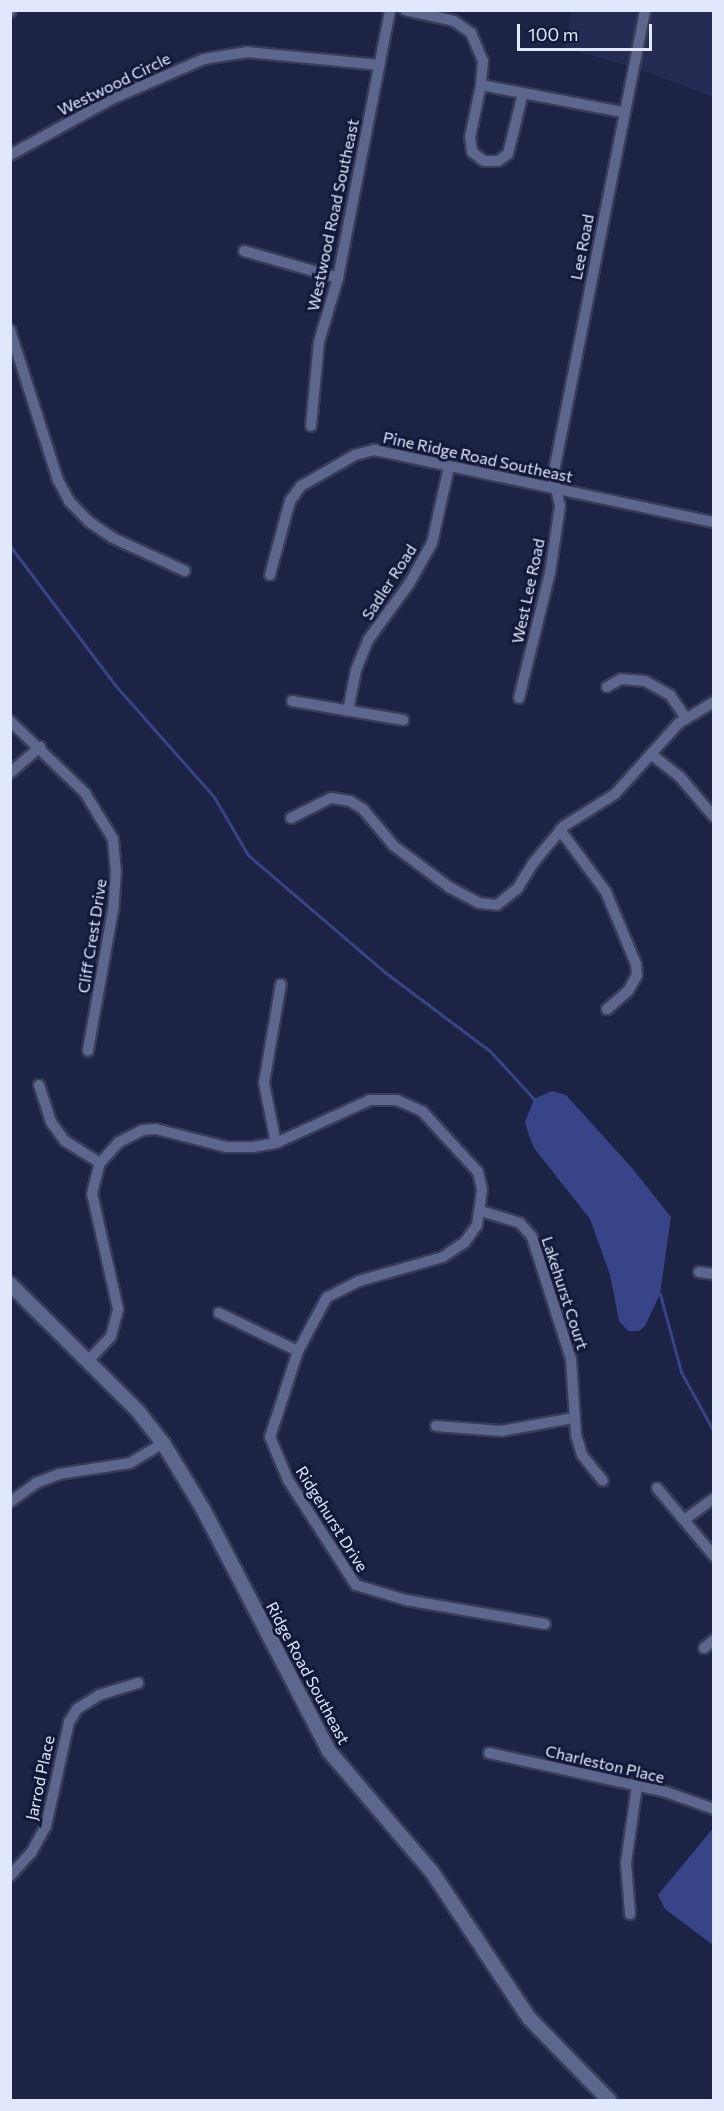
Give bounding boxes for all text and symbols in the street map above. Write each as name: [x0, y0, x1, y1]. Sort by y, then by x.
scale bar: [520, 12, 655, 50]
text: 100 m: [528, 23, 578, 45]
street label: Westwood Circle: [55, 48, 173, 120]
street label: Westwood Road Southeast: [303, 117, 363, 313]
street label: Lee Road: [566, 213, 598, 281]
street label: Pine Ridge Road Southeast: [381, 427, 575, 487]
street label: West Lee Road: [507, 537, 549, 645]
street label: Sadler Road: [357, 541, 421, 623]
street label: Cliff Crest Drive: [73, 877, 111, 995]
street label: Lakehurst Court: [538, 1234, 592, 1352]
street label: Ridgehurst Drive: [292, 1463, 372, 1575]
street label: Ridge Road Southeast: [262, 1598, 354, 1748]
street label: Jarrod Place: [22, 1734, 58, 1822]
street label: Charleston Place: [544, 1741, 666, 1787]

